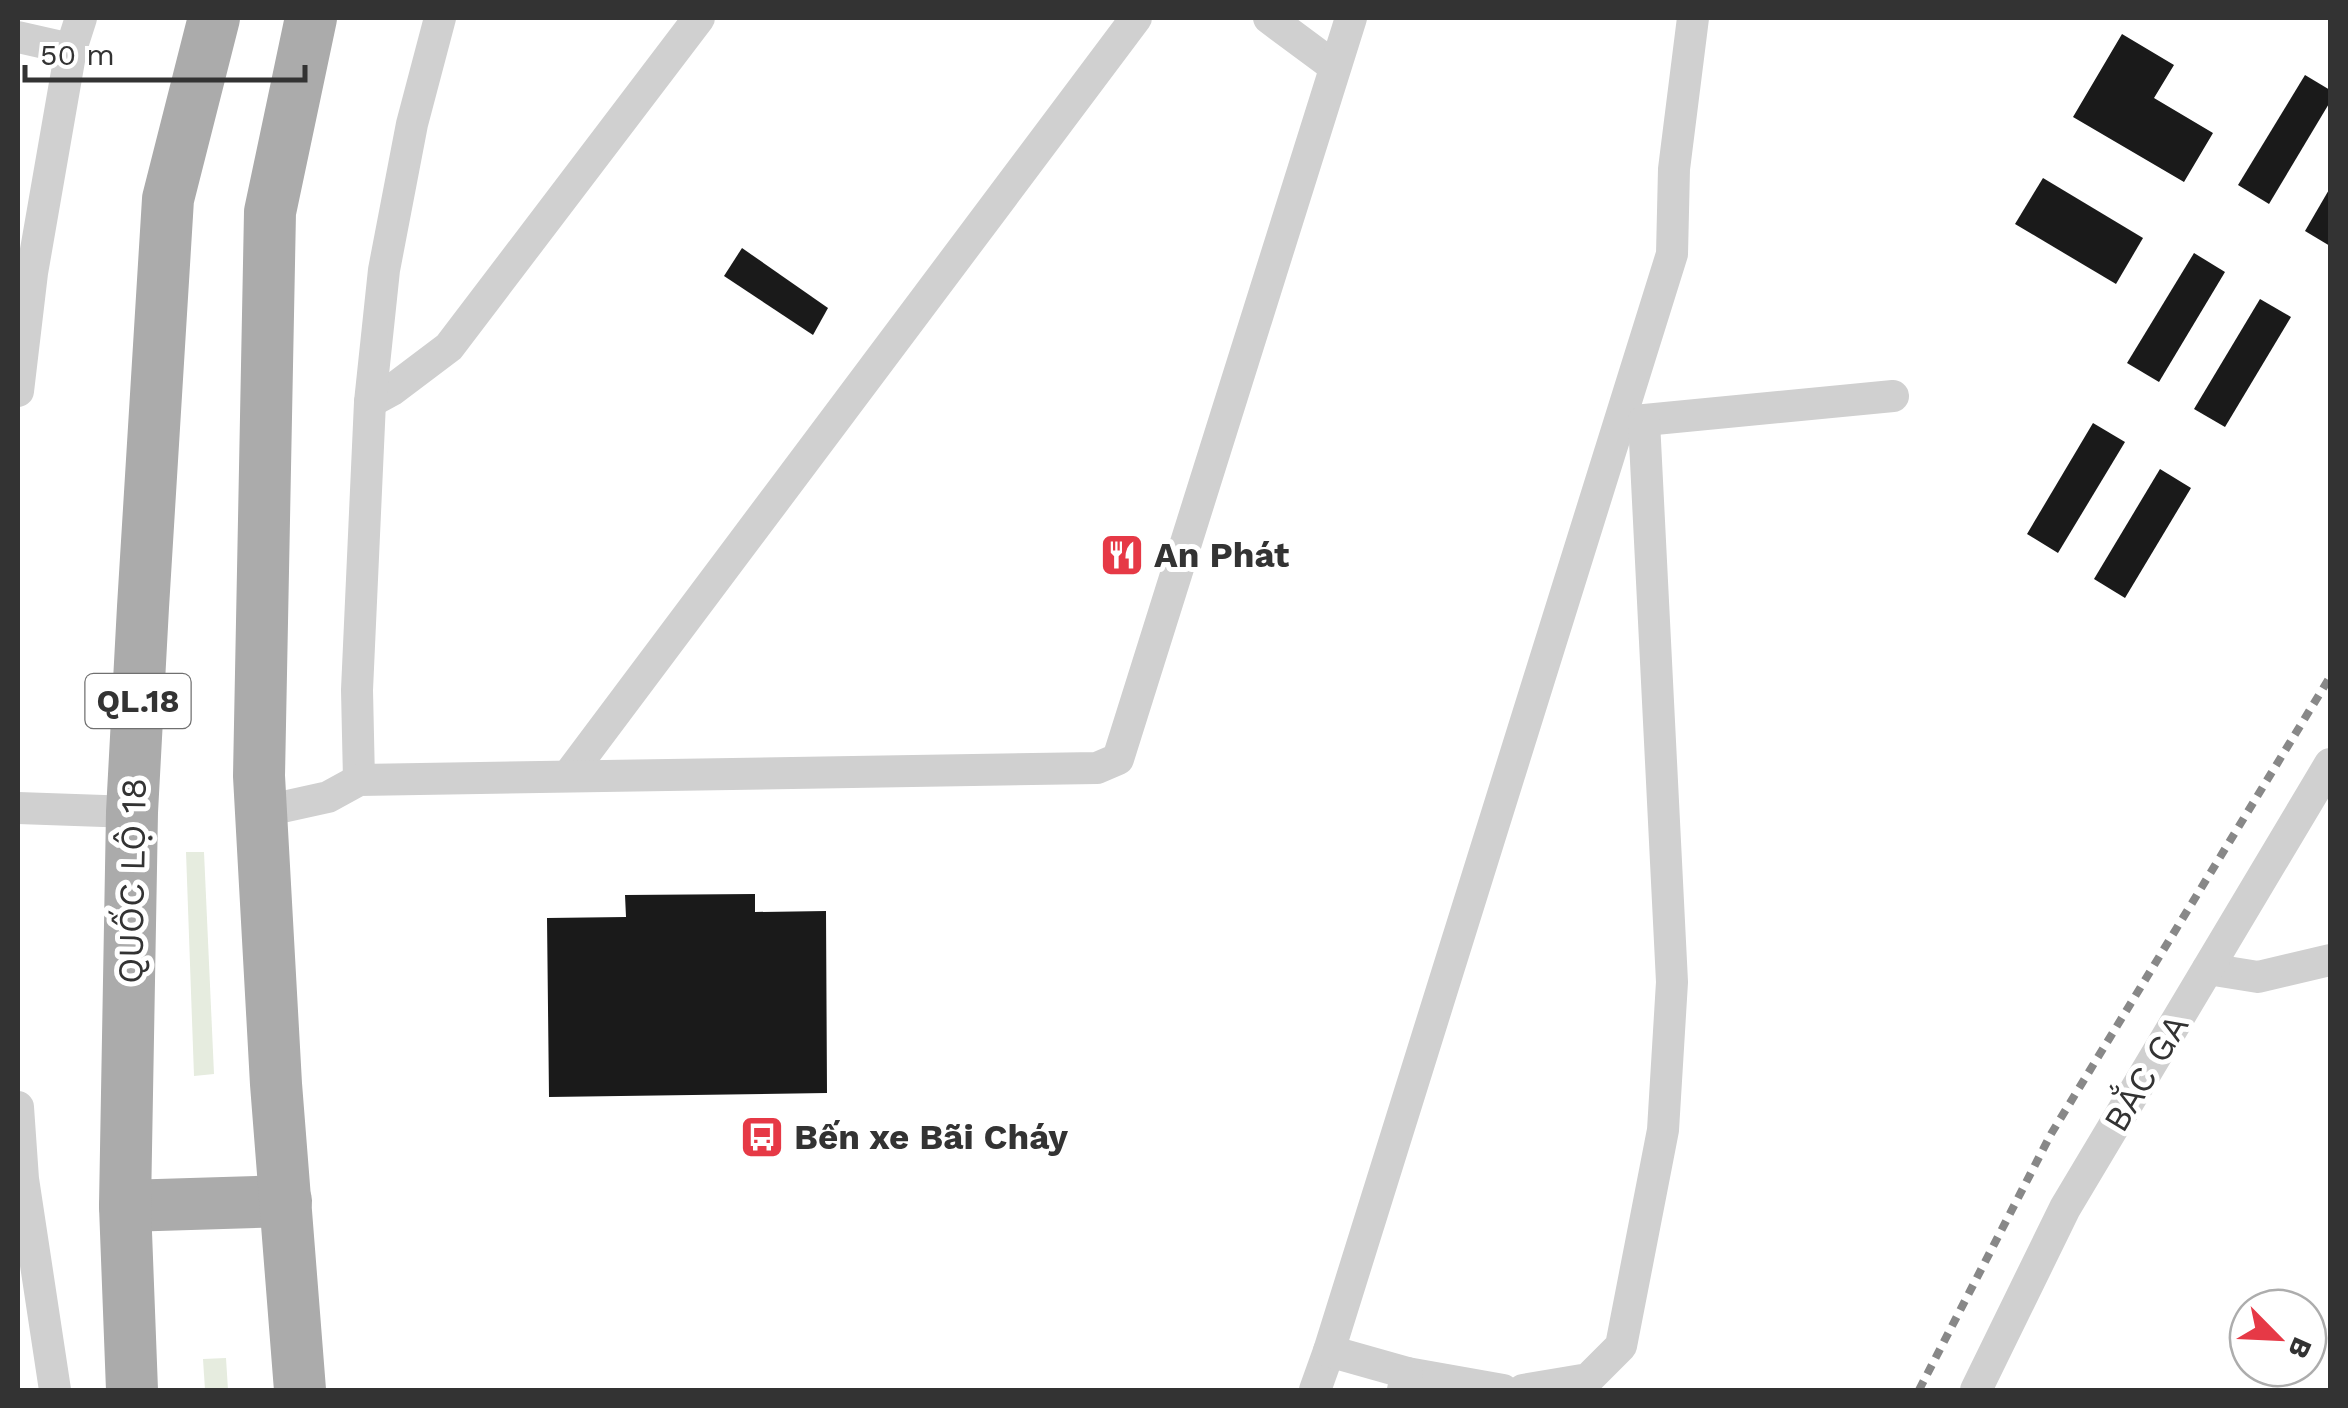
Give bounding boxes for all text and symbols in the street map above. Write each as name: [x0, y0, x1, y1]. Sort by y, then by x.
scale bar: [25, 20, 305, 82]
text: 50 m: [40, 37, 115, 72]
restaurant icon: An Phát: [1099, 532, 1145, 578]
place label: An Phát: [1154, 534, 1289, 576]
road number: QL.18: [86, 674, 190, 728]
street label: QUỐC LỘ 18: [106, 778, 155, 984]
street label: BẮC GA: [2091, 1005, 2197, 1139]
bus stop icon: Bến xe Bãi Cháy: [739, 1114, 785, 1160]
place label: Bến xe Bãi Cháy: [794, 1116, 1068, 1158]
north arrow: [2228, 1288, 2328, 1388]
text: B: [2281, 1333, 2319, 1363]

